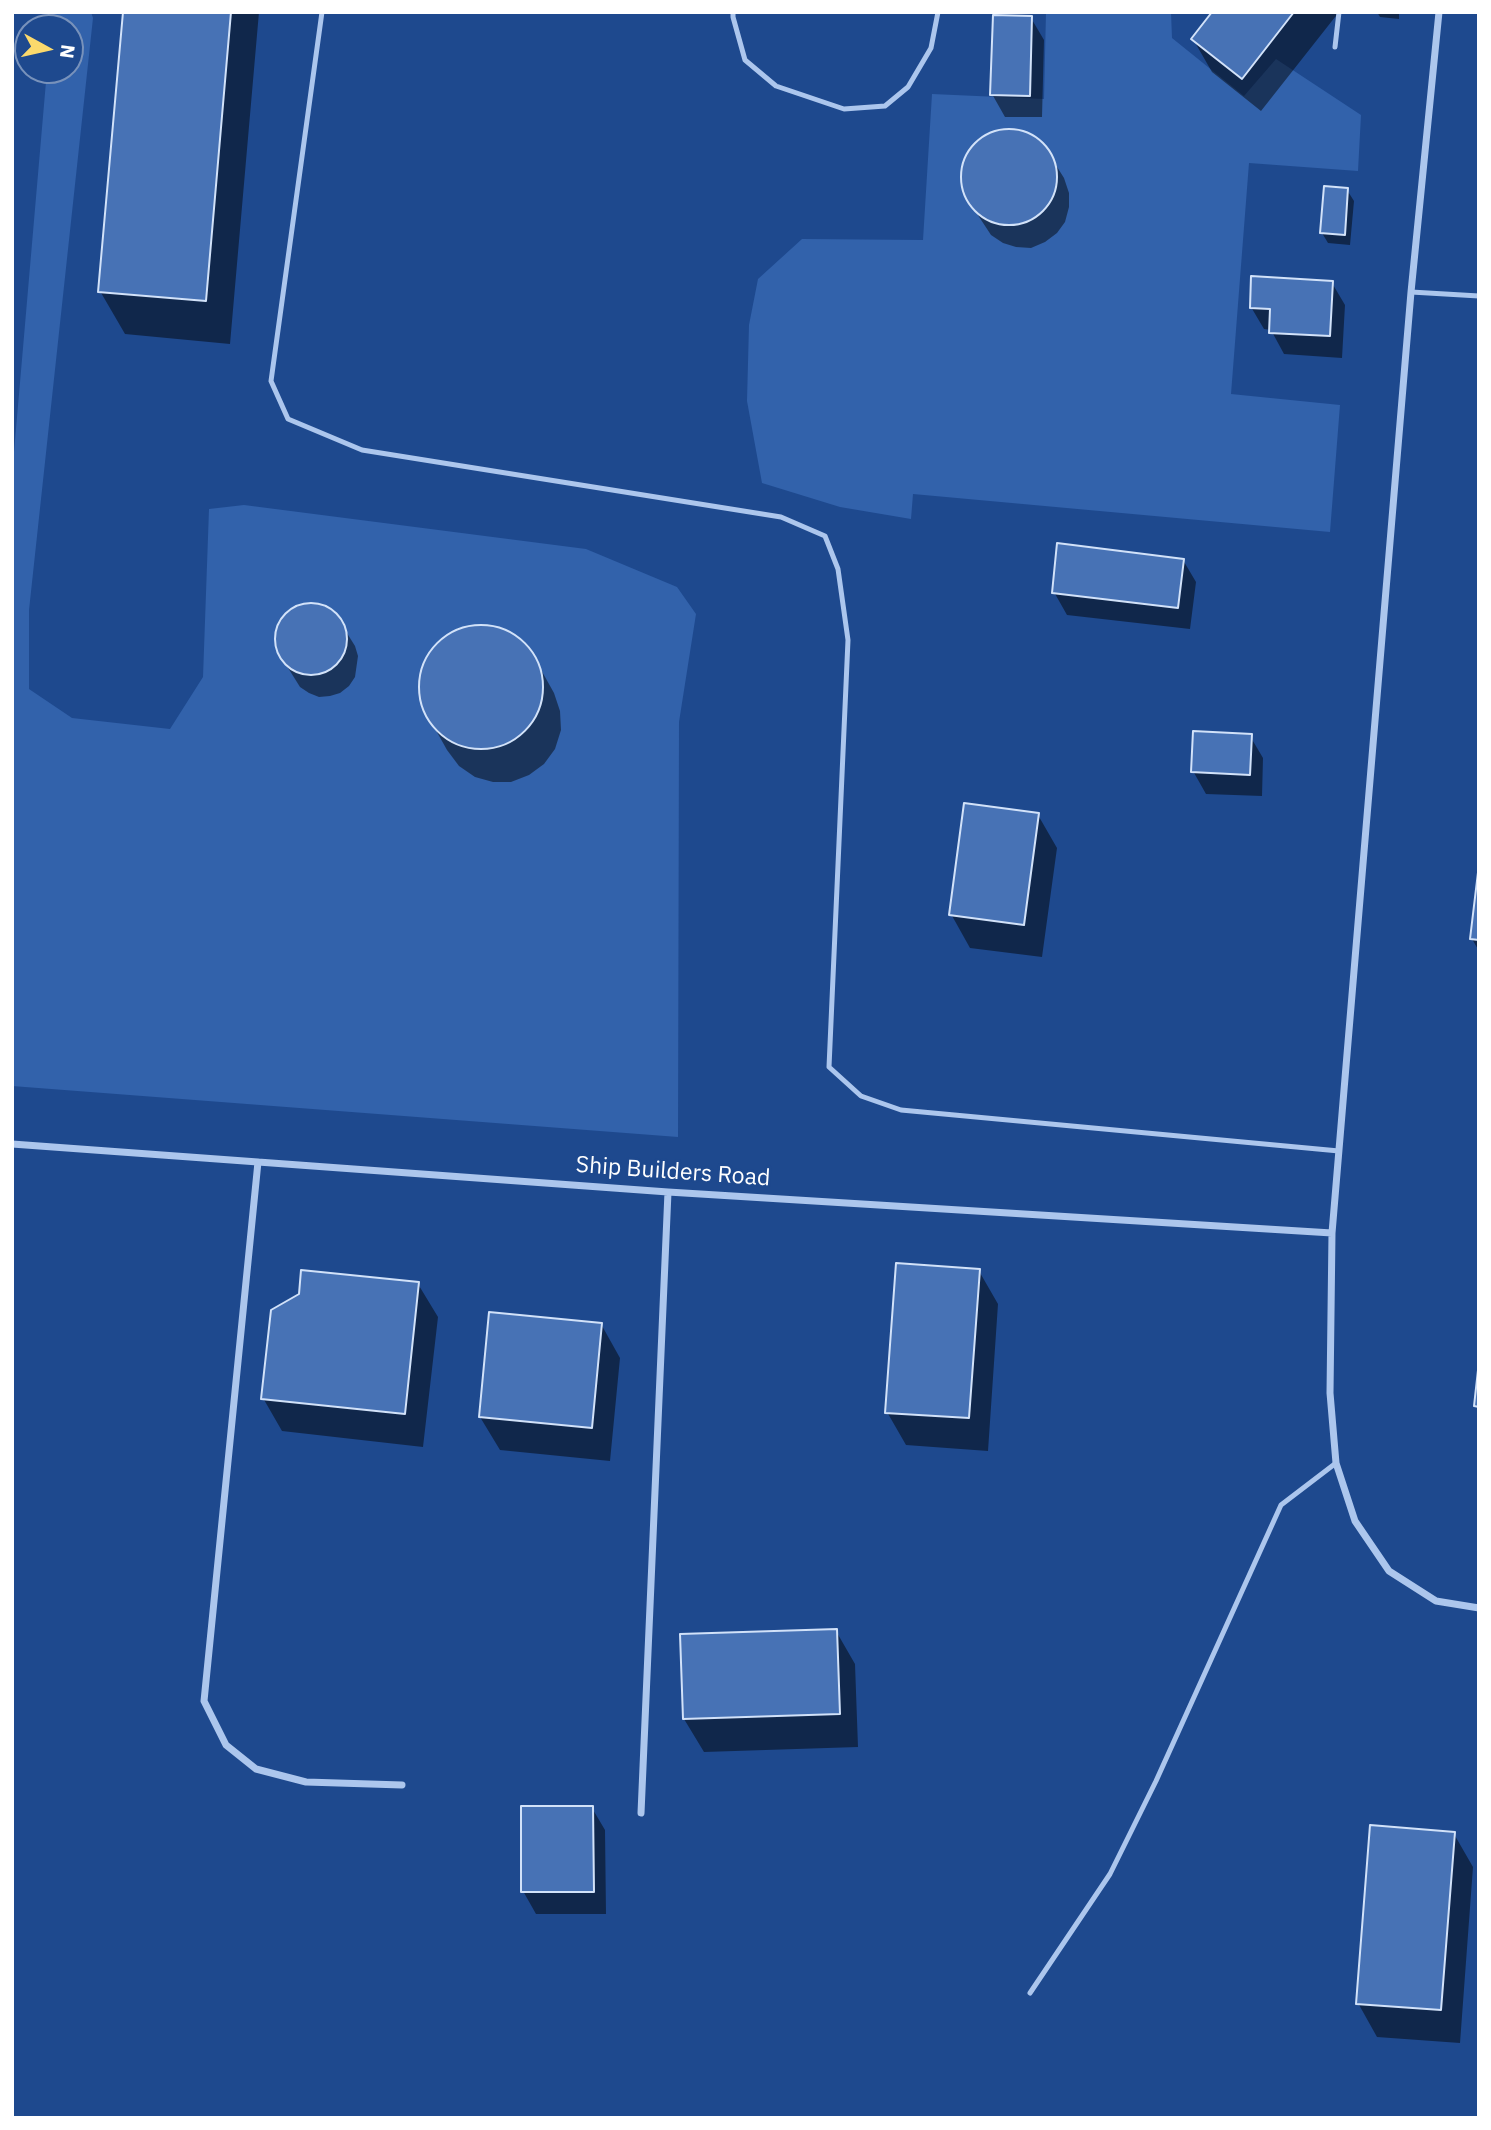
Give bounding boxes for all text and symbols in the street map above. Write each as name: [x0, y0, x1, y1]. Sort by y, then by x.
north arrow: [14, 14, 84, 84]
text: N: [55, 43, 81, 60]
street label: Ship Builders Road: [575, 1151, 771, 1193]

